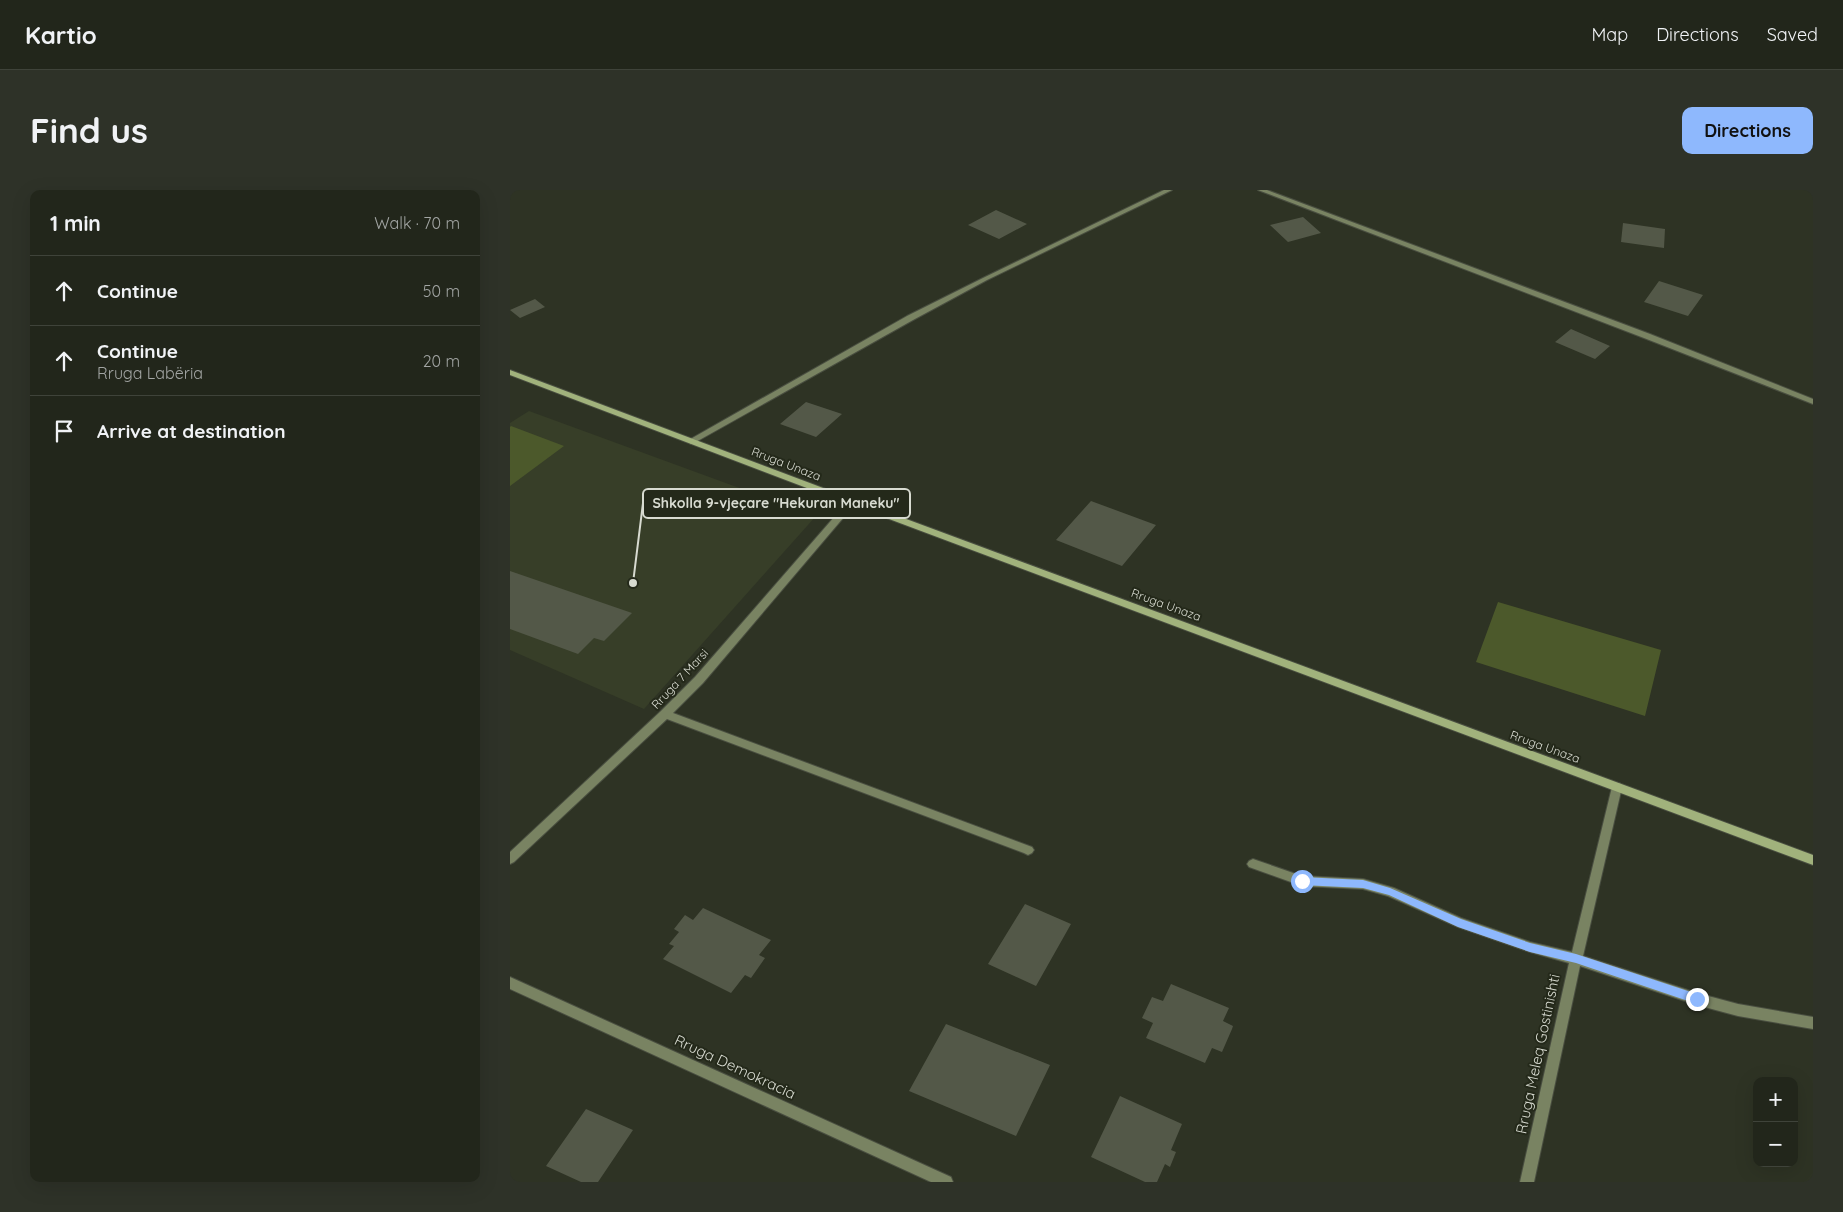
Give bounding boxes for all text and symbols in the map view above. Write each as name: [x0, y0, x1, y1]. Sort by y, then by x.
text: Kartio: [25, 20, 97, 50]
text: Map: [1591, 23, 1628, 46]
text: Directions: [1656, 23, 1739, 46]
text: Saved: [1767, 23, 1818, 46]
button: Directions: [1682, 107, 1813, 154]
text: Find us: [30, 108, 148, 152]
text: 1 min: [50, 210, 101, 236]
text: Walk · 70 m: [374, 213, 460, 233]
icon: ahead: [50, 277, 78, 305]
text: Continue: [97, 279, 178, 303]
text: 50 m: [423, 281, 460, 301]
text: Continue: [97, 339, 178, 363]
icon: ahead: [50, 347, 78, 375]
text: 20 m: [423, 351, 460, 371]
text: Rruga Labëria: [97, 363, 203, 383]
icon: arrive: [50, 417, 78, 445]
text: Arrive at destination: [97, 419, 286, 443]
street label: Rruga Unaza: [749, 443, 823, 484]
callout: Shkolla 9-vjeçare "Hekuran Maneku": [643, 489, 910, 518]
text: Shkolla 9-vjeçare "Hekuran Maneku": [652, 494, 900, 512]
street label: Rruga Unaza: [1129, 585, 1203, 624]
street label: Rruga 7 Marsi: [648, 645, 711, 712]
street label: Rruga Unaza: [1508, 727, 1582, 766]
route start: [1291, 870, 1314, 893]
street label: Rruga Meleq Gostinishti: [1511, 972, 1564, 1136]
route end: [1686, 988, 1709, 1011]
street label: Rruga Demokracia: [672, 1030, 799, 1103]
map controls: [1753, 1077, 1798, 1167]
button: +: [1753, 1077, 1798, 1122]
button: −: [1753, 1122, 1798, 1167]

